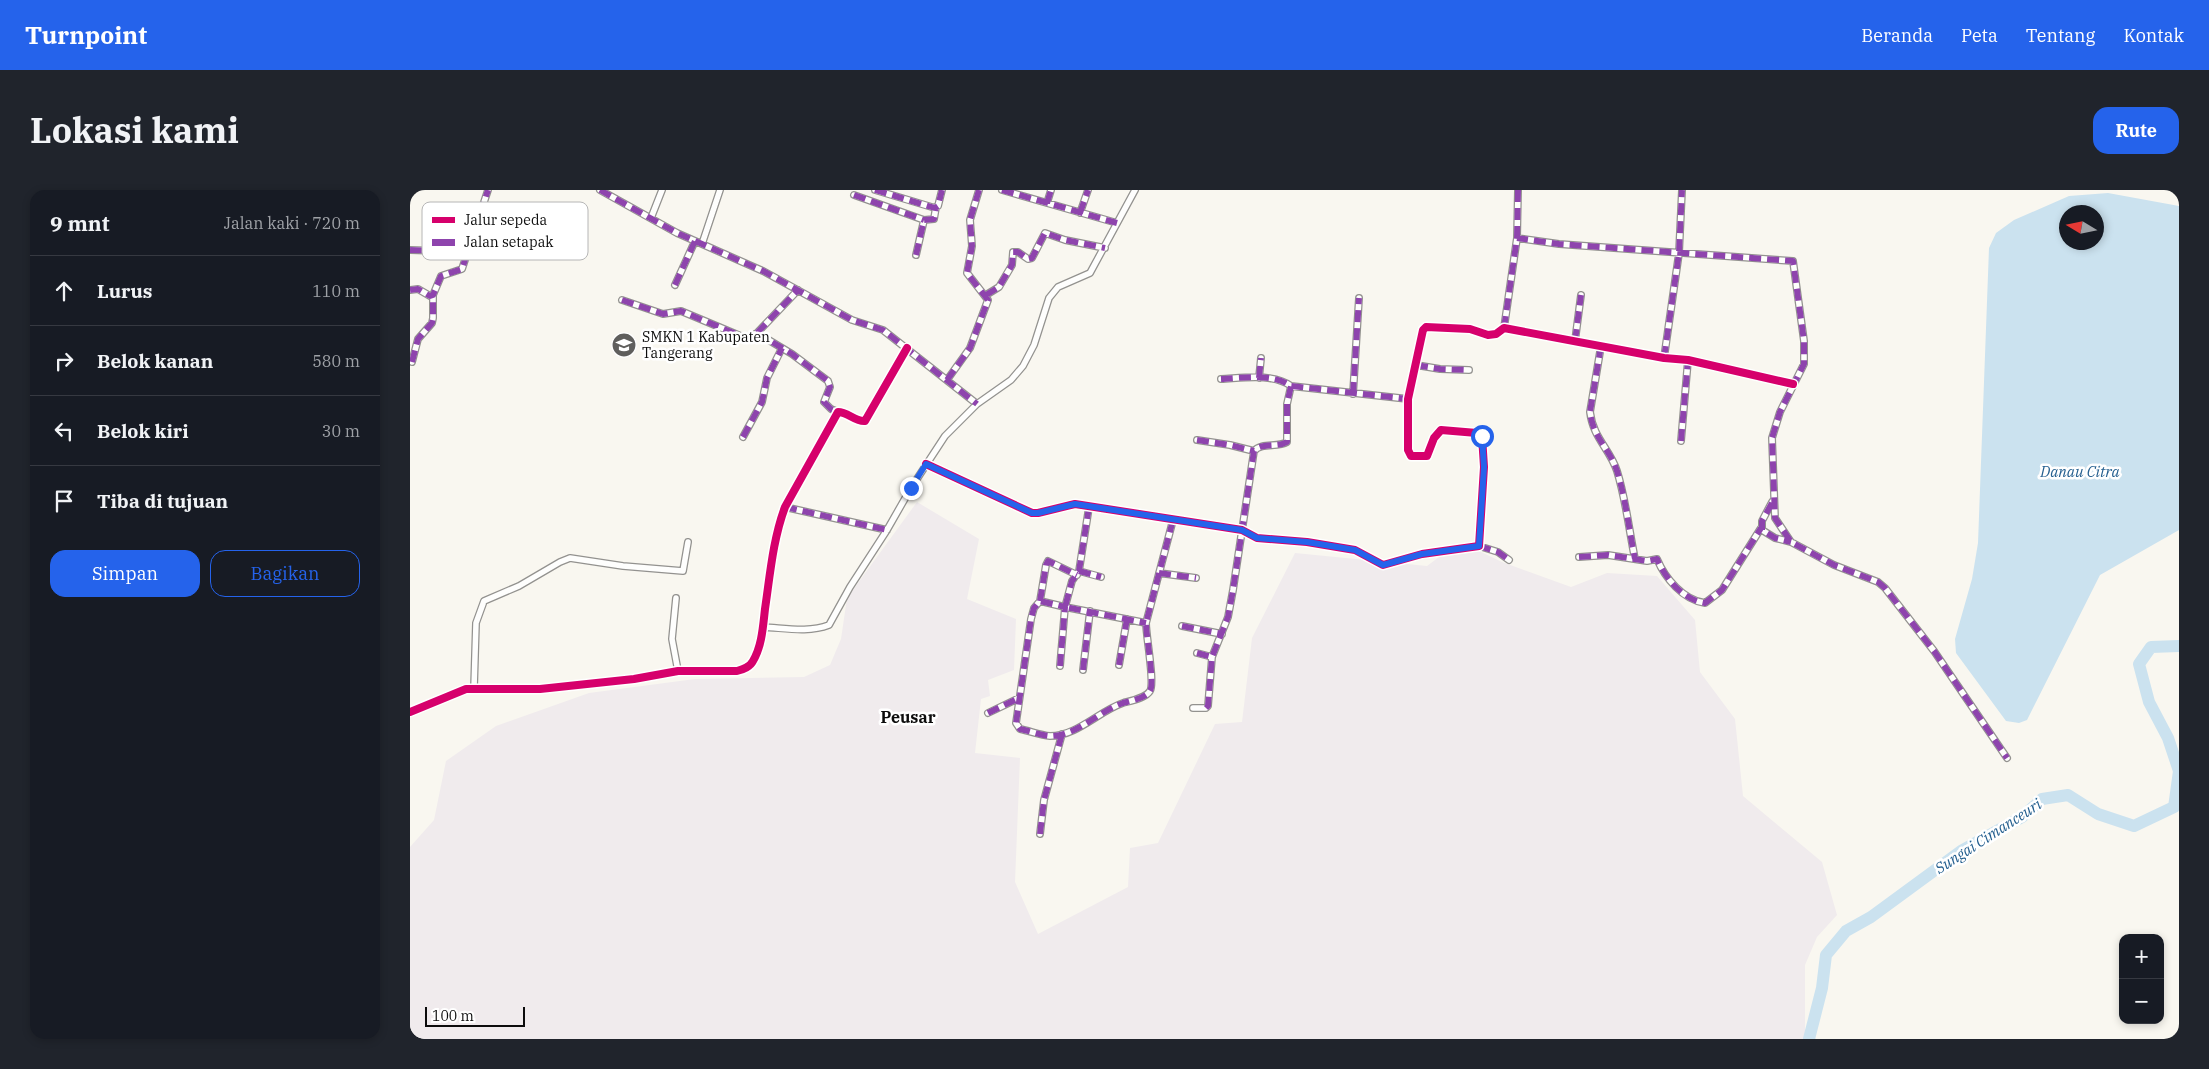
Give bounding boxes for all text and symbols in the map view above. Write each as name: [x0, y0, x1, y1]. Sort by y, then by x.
text: Turnpoint: [25, 19, 147, 51]
text: Beranda: [1861, 24, 1933, 47]
text: Peta: [1961, 24, 1998, 47]
text: Tentang: [2026, 24, 2095, 47]
text: Kontak: [2123, 24, 2184, 47]
text: Lokasi kami: [30, 107, 239, 153]
button: Rute: [2093, 107, 2179, 154]
legend: [422, 202, 588, 260]
north arrow: [2059, 205, 2104, 250]
text: 9 mnt: [50, 209, 110, 237]
text: Jalur sepeda: [464, 211, 548, 229]
text: Jalan kaki · 720 m: [224, 213, 360, 233]
text: Jalan setapak: [464, 233, 554, 251]
icon: ahead: [50, 277, 78, 305]
text: Lurus: [97, 279, 152, 303]
text: 110 m: [312, 281, 360, 301]
place label: SMKN 1 Kabupaten Tangerang: [642, 328, 770, 362]
school or university icon: SMKN 1 Kabupaten Tangerang: [611, 332, 637, 358]
icon: right: [50, 347, 78, 375]
text: Belok kanan: [97, 349, 213, 373]
text: 580 m: [312, 351, 360, 371]
icon: left: [50, 417, 78, 445]
text: Belok kiri: [97, 419, 189, 443]
text: 30 m: [322, 421, 360, 441]
route start: [1471, 425, 1494, 448]
water label: Danau Citra: [2039, 462, 2121, 481]
route end: [900, 477, 923, 500]
icon: arrive: [50, 487, 78, 515]
text: Tiba di tujuan: [97, 489, 228, 513]
button: Simpan: [50, 550, 200, 597]
button: Bagikan: [210, 550, 360, 597]
district label: Peusar: [880, 707, 936, 727]
water label: Sungai Cimanceuri: [1930, 794, 2045, 878]
map controls: [2119, 934, 2164, 1024]
button: +: [2119, 934, 2164, 979]
button: −: [2119, 979, 2164, 1024]
scale bar: [425, 1004, 525, 1027]
text: 100 m: [432, 1007, 474, 1025]

